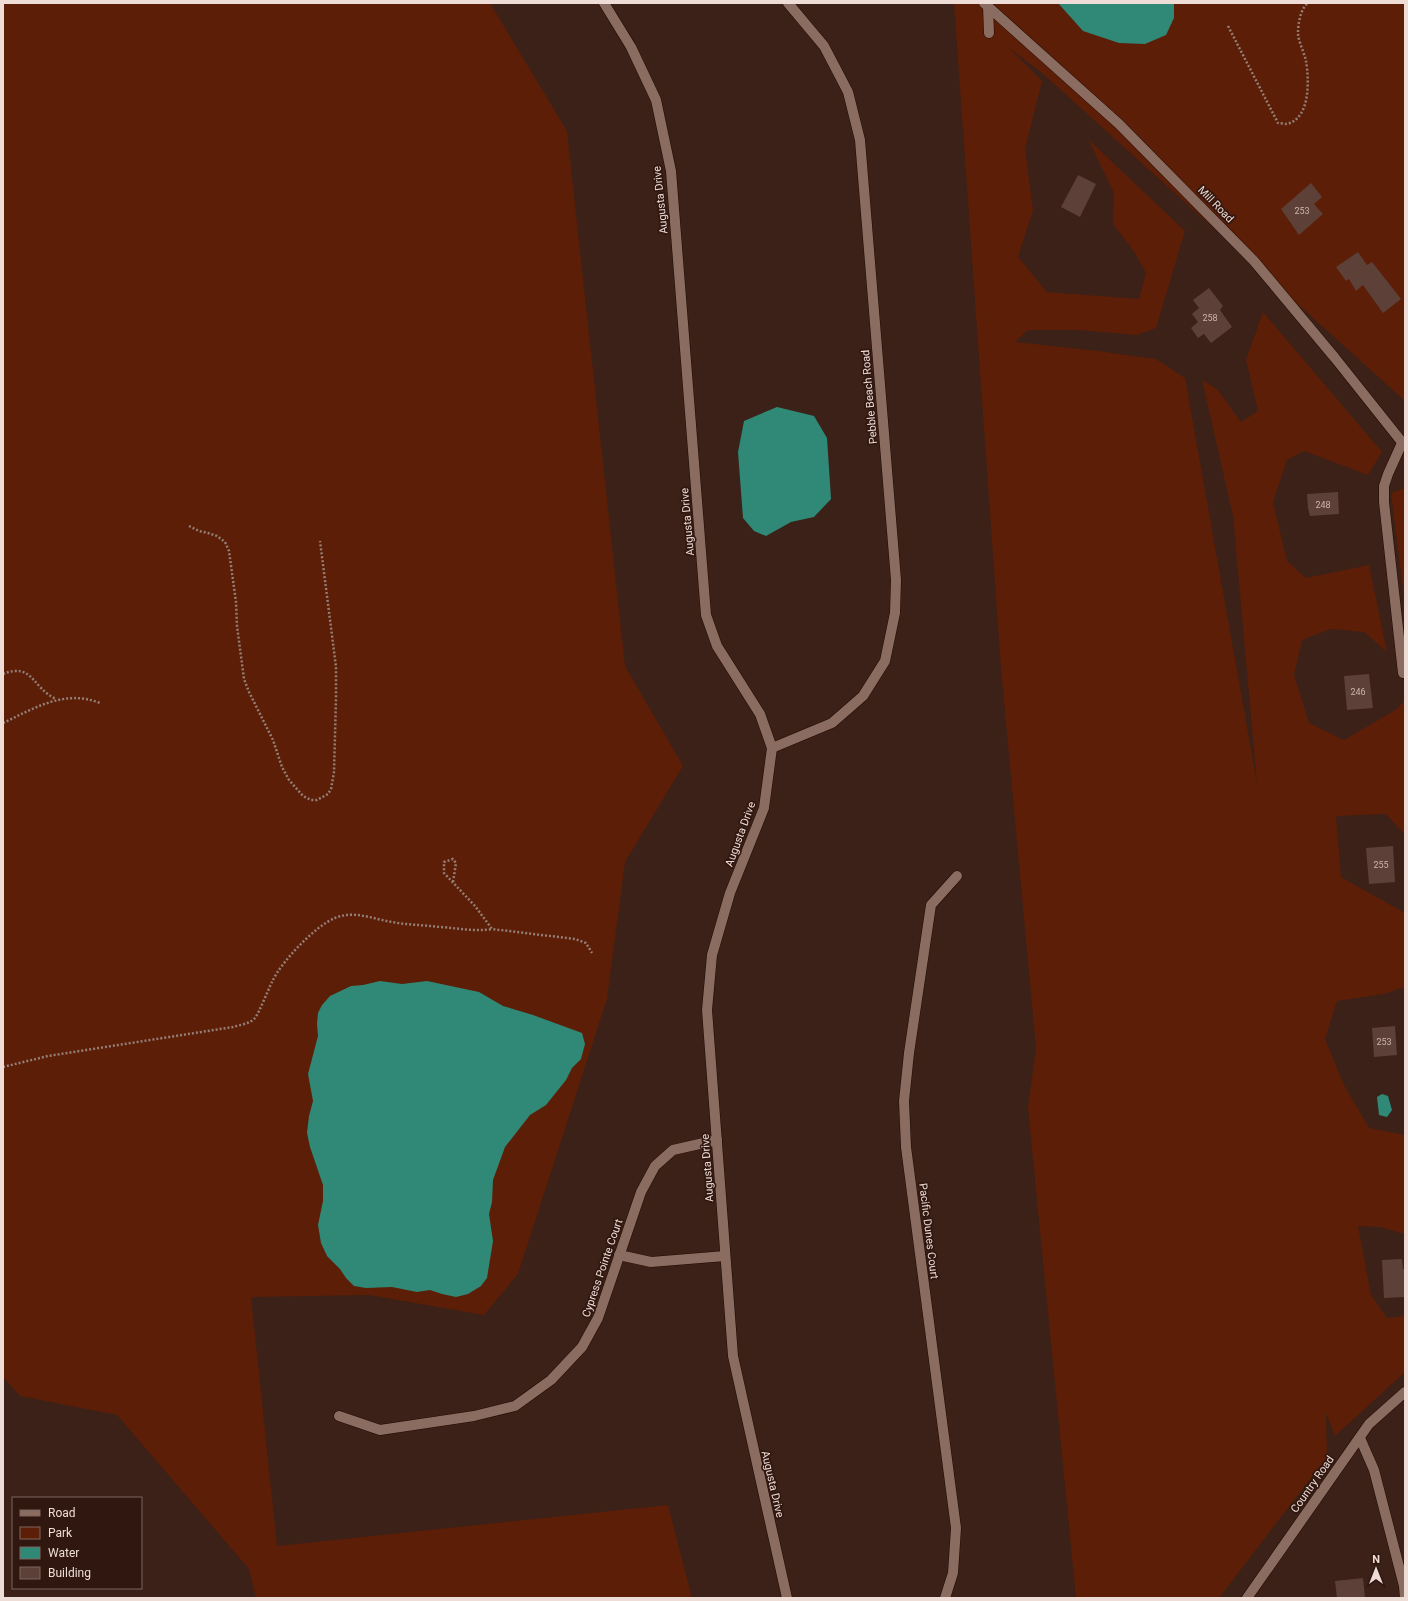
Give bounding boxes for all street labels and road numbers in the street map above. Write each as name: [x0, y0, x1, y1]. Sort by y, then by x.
street label: Augusta Drive: [650, 165, 671, 235]
street label: Mill Road: [1195, 183, 1236, 225]
street label: Pebble Beach Road: [859, 349, 880, 445]
street label: Augusta Drive: [678, 487, 697, 556]
street label: Augusta Drive: [723, 800, 758, 868]
street label: Augusta Drive: [699, 1133, 716, 1202]
street label: Pacific Dunes Court: [916, 1182, 941, 1280]
street label: Cypress Pointe Court: [580, 1217, 626, 1319]
street label: Augusta Drive: [759, 1449, 787, 1519]
street label: Country Road: [1288, 1453, 1337, 1515]

